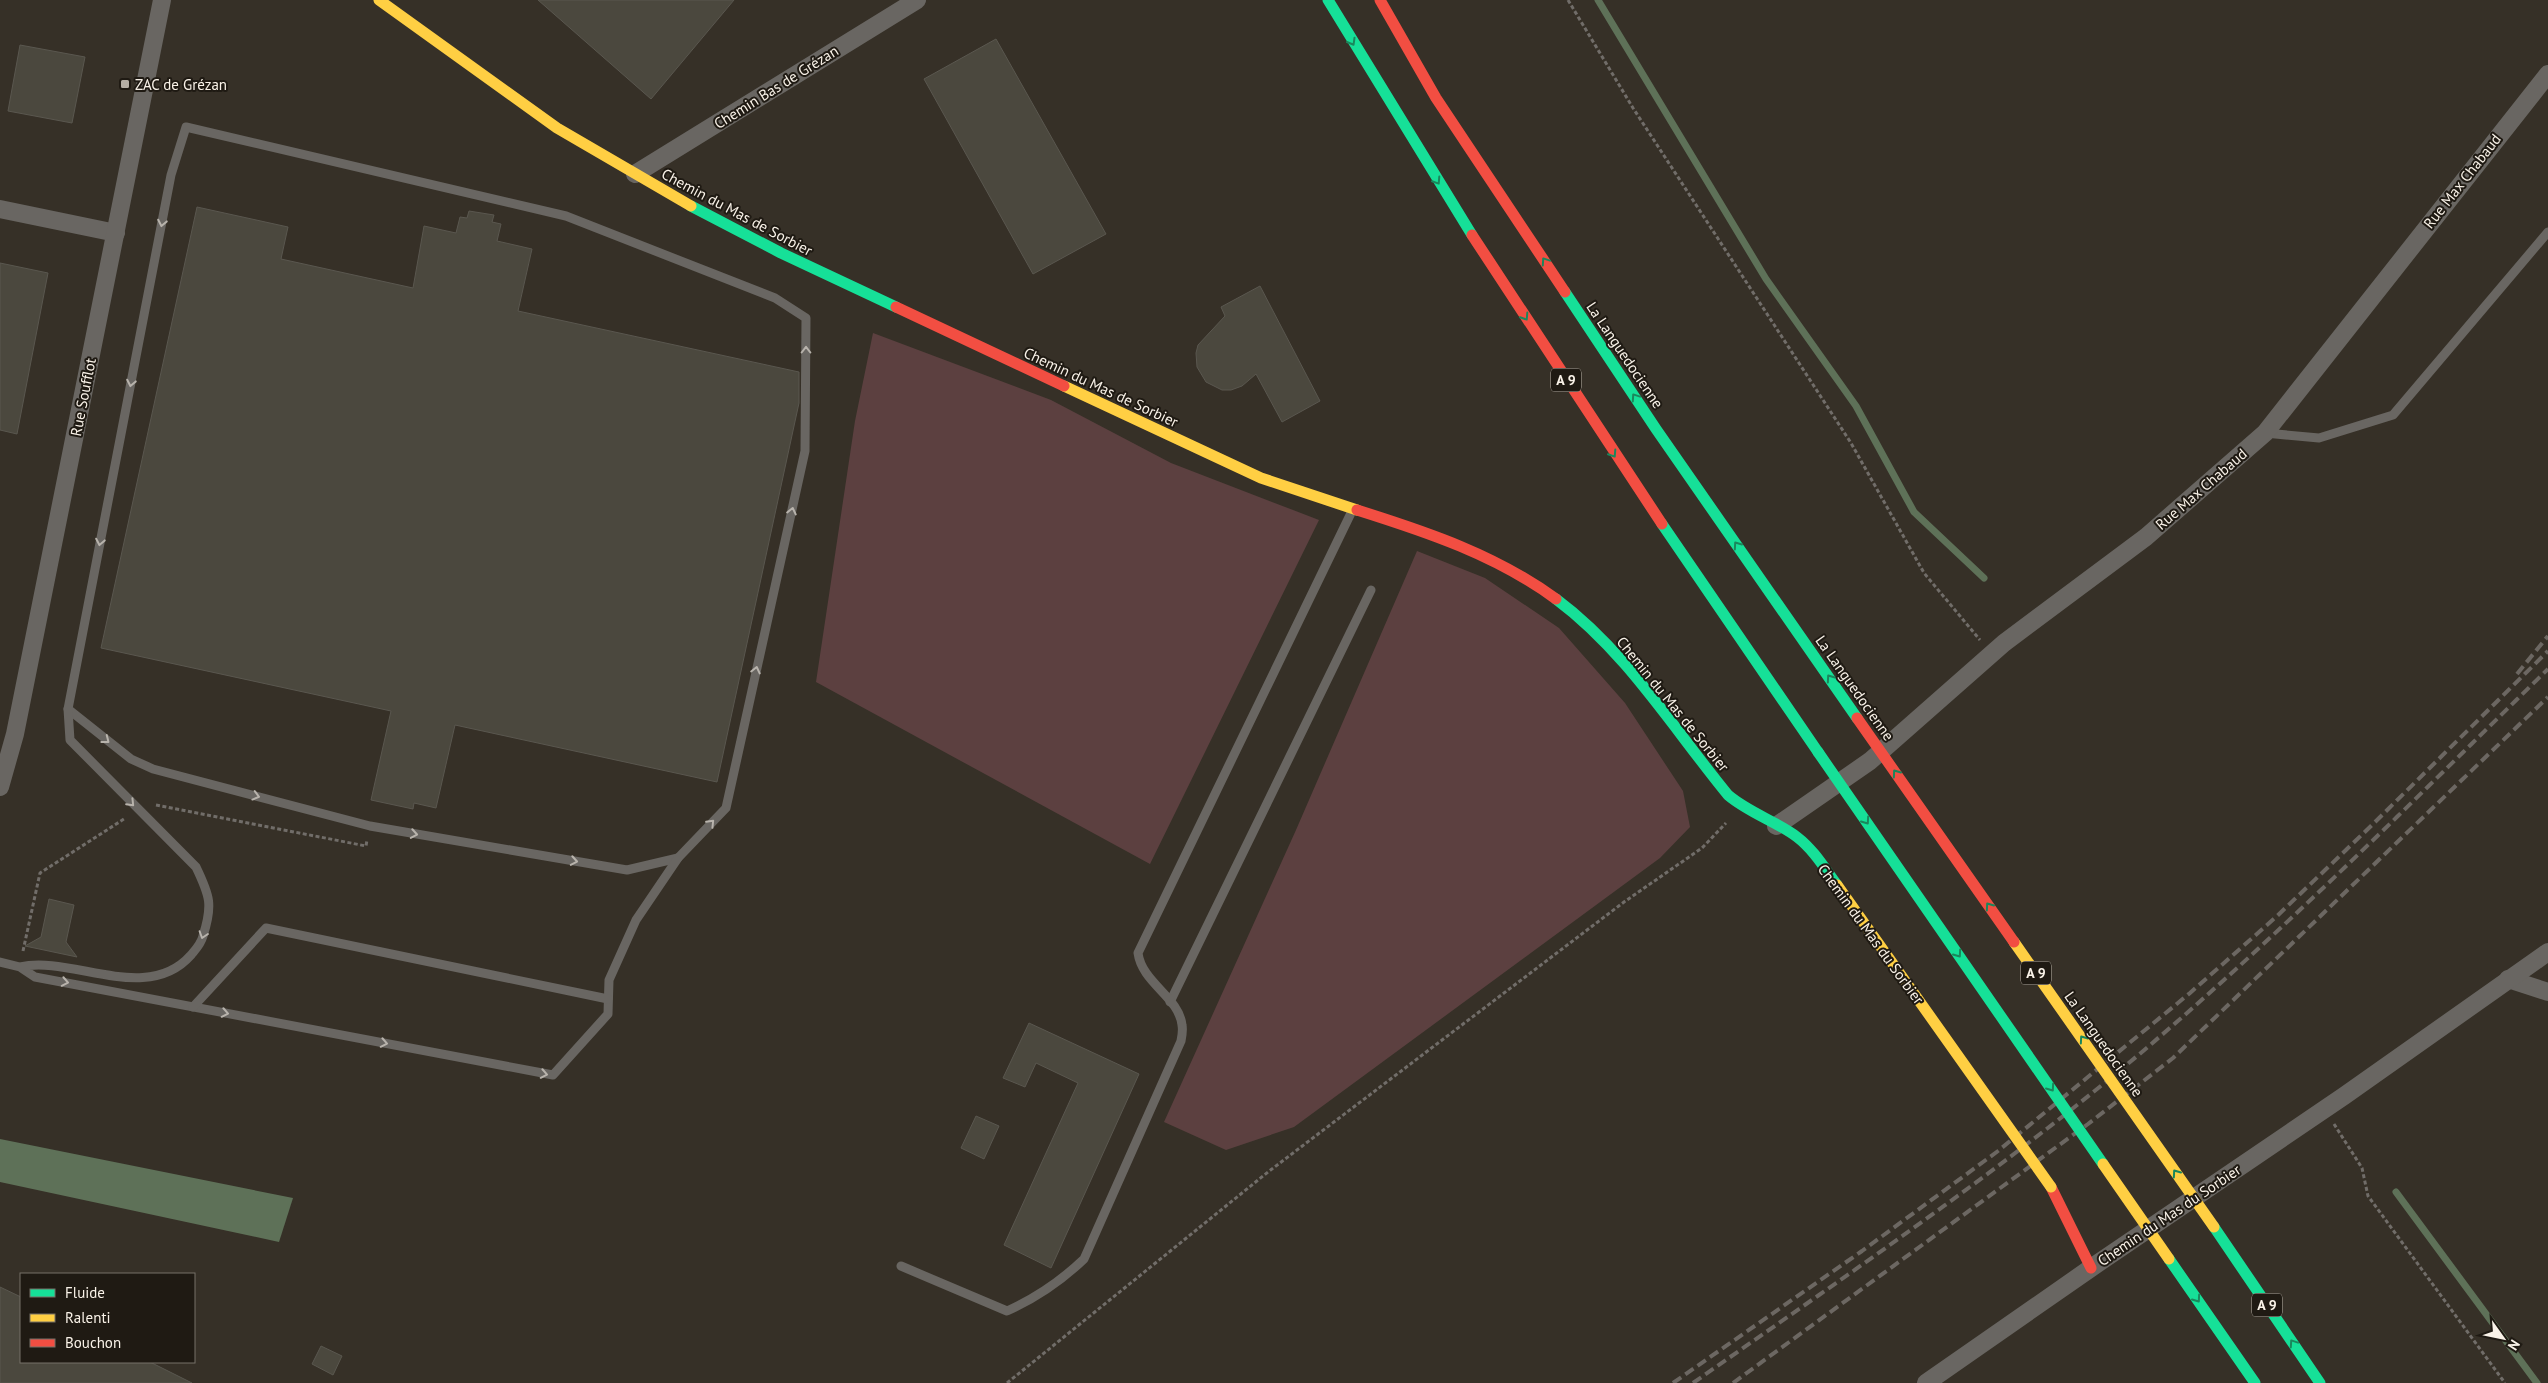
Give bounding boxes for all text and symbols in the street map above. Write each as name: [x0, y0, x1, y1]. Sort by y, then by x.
one-way arrow: [1346, 37, 1356, 46]
street label: Chemin Bas de Grézan: [710, 41, 842, 133]
place label: ZAC de Grézan: [135, 75, 227, 94]
marker: ZAC de Grézan: [119, 78, 131, 90]
street label: Rue Max Chabaud: [2419, 130, 2505, 232]
street label: Chemin du Mas de Sorbier: [658, 164, 816, 260]
one-way arrow: [1431, 175, 1440, 184]
one-way arrow: [157, 219, 168, 227]
one-way arrow: [1542, 258, 1551, 267]
street label: La Languedocienne: [1582, 298, 1668, 412]
one-way arrow: [1519, 312, 1528, 321]
street label: Chemin du Mas de Sorbier: [1021, 343, 1181, 431]
one-way arrow: [801, 346, 811, 354]
street label: Rue Soufflot: [66, 356, 100, 438]
road number: A 9: [1551, 368, 1581, 392]
one-way arrow: [126, 378, 137, 387]
one-way arrow: [1631, 393, 1641, 402]
street label: Rue Max Chabaud: [2151, 444, 2251, 534]
one-way arrow: [1607, 448, 1617, 457]
one-way arrow: [786, 507, 797, 516]
one-way arrow: [95, 538, 106, 547]
one-way arrow: [1734, 541, 1743, 551]
street label: La Languedocienne: [1812, 632, 1898, 744]
street label: Chemin du Mas de Sorbier: [1613, 633, 1733, 775]
one-way arrow: [751, 665, 761, 674]
one-way arrow: [1827, 674, 1836, 684]
one-way arrow: [100, 734, 109, 742]
one-way arrow: [1893, 769, 1902, 779]
one-way arrow: [252, 790, 260, 801]
one-way arrow: [125, 798, 134, 807]
one-way arrow: [1860, 815, 1869, 825]
one-way arrow: [705, 820, 714, 829]
one-way arrow: [410, 828, 418, 839]
one-way arrow: [570, 856, 578, 866]
street label: Chemin du Mas du Sorbier: [1814, 860, 1928, 1008]
one-way arrow: [1986, 903, 1995, 912]
one-way arrow: [199, 930, 209, 939]
one-way arrow: [1952, 949, 1961, 958]
road number: A 9: [2021, 961, 2051, 984]
one-way arrow: [61, 977, 69, 987]
street label: La Languedocienne: [2061, 988, 2147, 1100]
one-way arrow: [220, 1007, 229, 1018]
one-way arrow: [2079, 1036, 2089, 1045]
one-way arrow: [380, 1038, 389, 1048]
one-way arrow: [540, 1068, 548, 1078]
one-way arrow: [2045, 1082, 2054, 1092]
street label: Chemin du Mas du Sorbier: [2094, 1160, 2244, 1270]
one-way arrow: [2173, 1169, 2182, 1178]
legend: [20, 1273, 195, 1363]
text: Fluide: [65, 1283, 105, 1302]
one-way arrow: [2191, 1293, 2200, 1303]
road number: A 9: [2252, 1294, 2282, 1316]
text: Ralenti: [65, 1308, 111, 1327]
north arrow: [2478, 1313, 2528, 1363]
text: Bouchon: [65, 1333, 121, 1352]
text: N: [2504, 1336, 2524, 1354]
one-way arrow: [2290, 1339, 2299, 1348]

